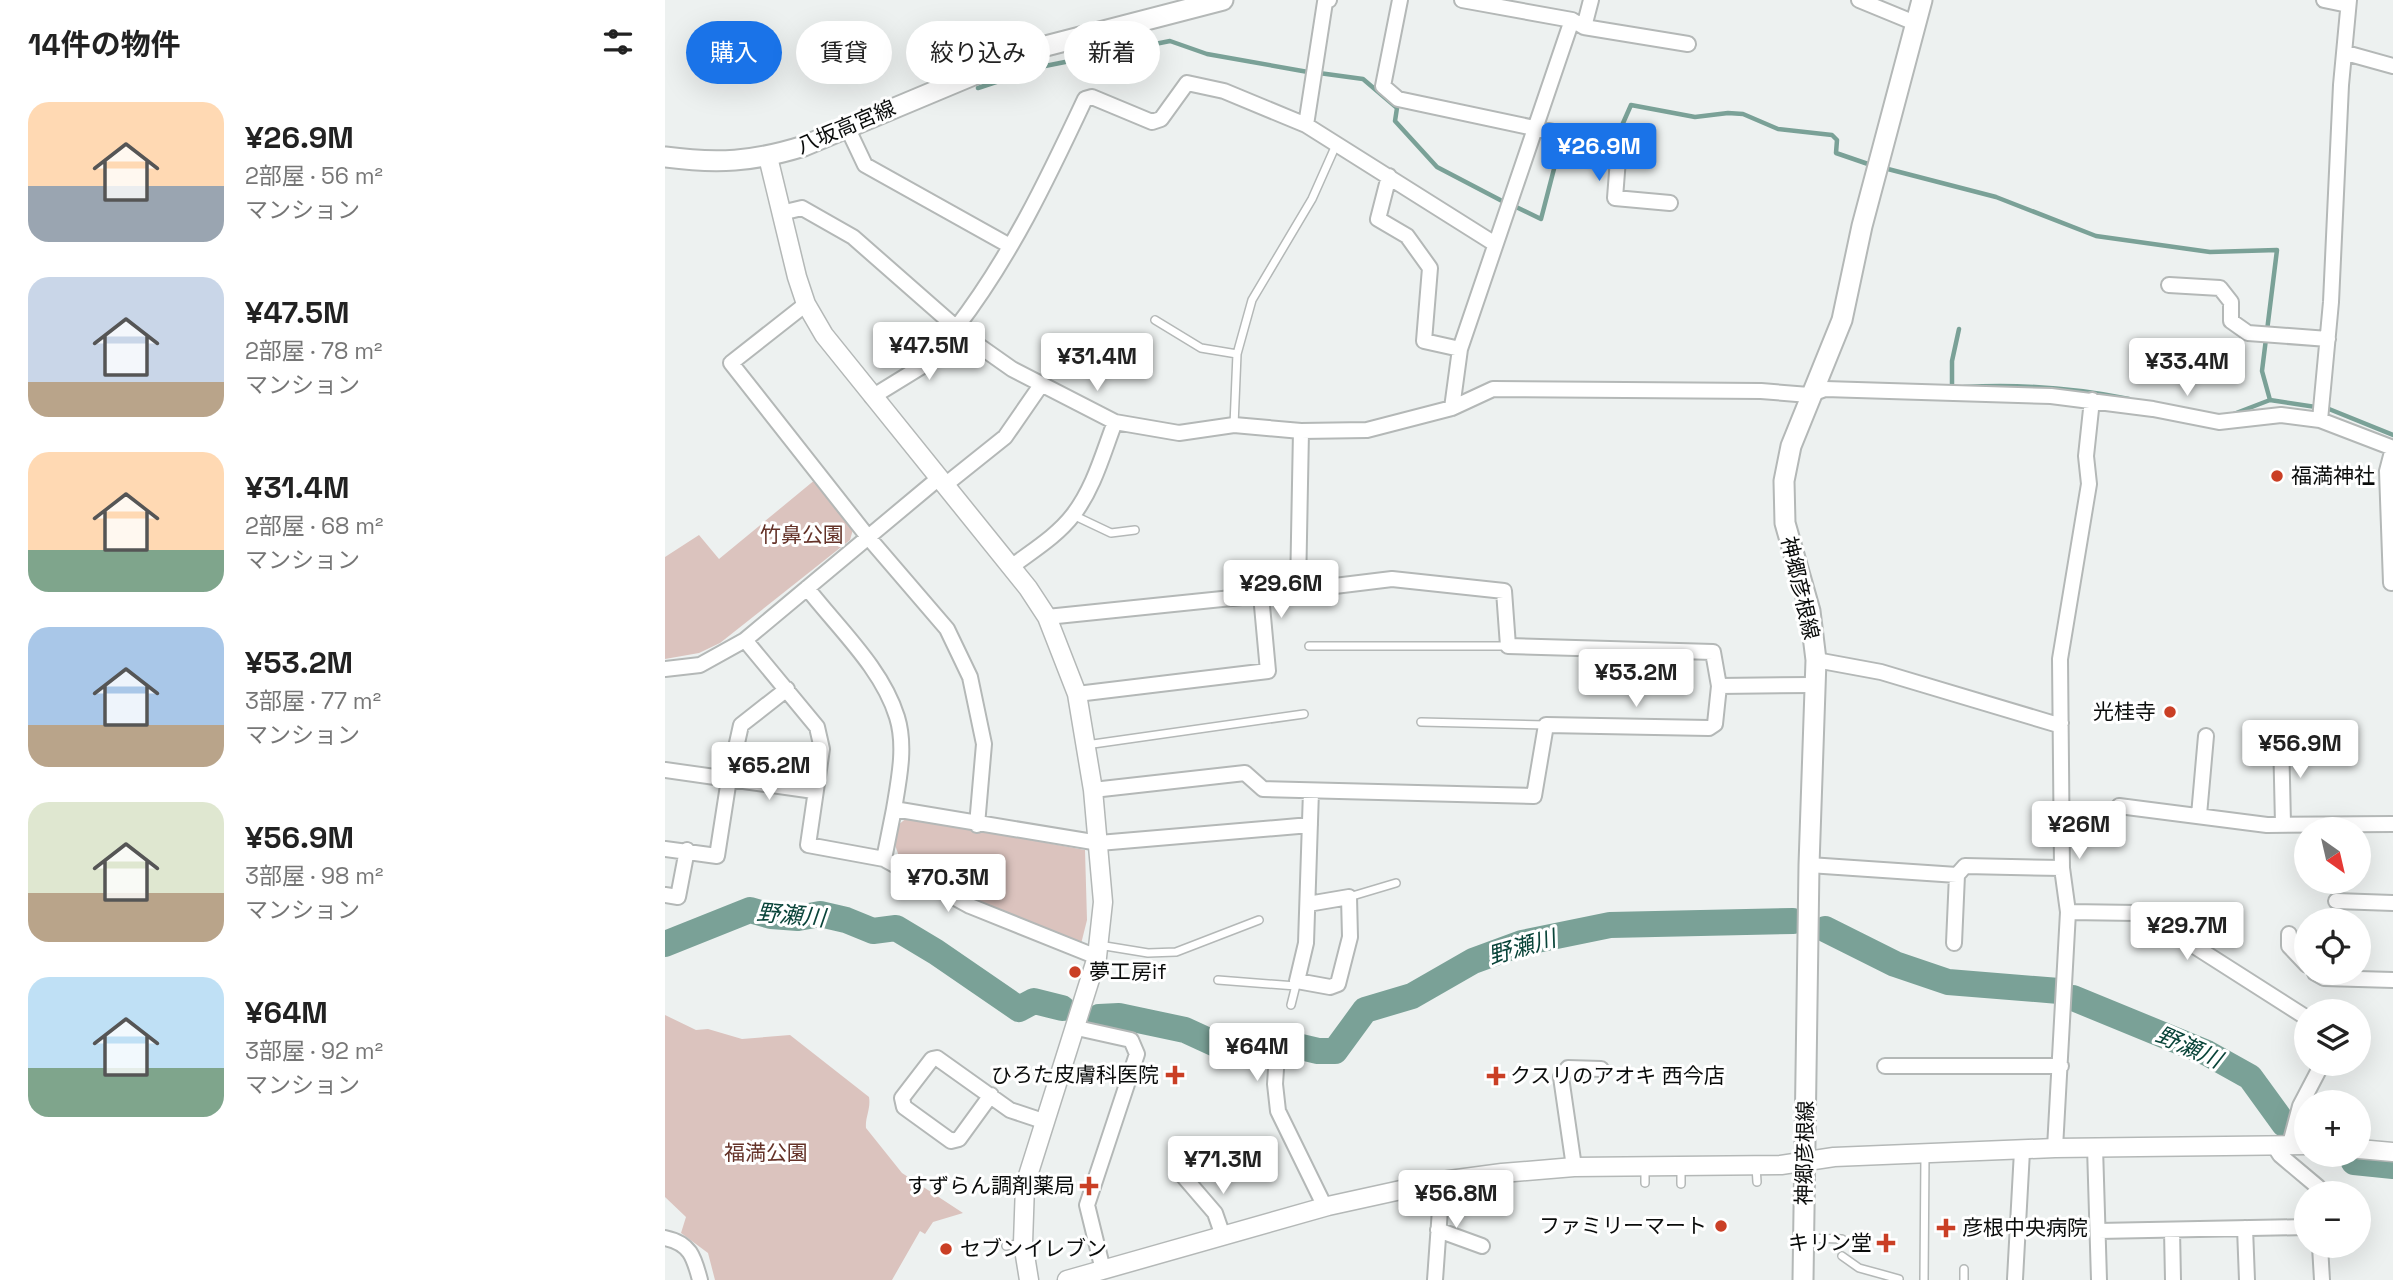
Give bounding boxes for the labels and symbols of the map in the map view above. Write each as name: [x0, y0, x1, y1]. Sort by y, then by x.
street label: 八坂高宮線: [792, 94, 899, 159]
pin: ¥26.9M: [1542, 124, 1656, 183]
pin: ¥47.5M: [872, 322, 986, 382]
pin: ¥31.4M: [1040, 334, 1154, 393]
pin: ¥33.4M: [2130, 338, 2244, 398]
place label: 福満神社: [2291, 462, 2375, 489]
marker: 福満神社: [2269, 468, 2285, 484]
park label: 竹鼻公園: [760, 521, 844, 548]
street label: 神郷彦根線: [1776, 534, 1825, 642]
pin: ¥29.6M: [1224, 560, 1338, 620]
pin: ¥53.2M: [1579, 650, 1693, 709]
place label: 光桂寺: [2093, 698, 2156, 725]
marker: 光桂寺: [2162, 704, 2178, 720]
pin: ¥56.9M: [2243, 720, 2357, 780]
pin: ¥65.2M: [712, 742, 826, 802]
pin: ¥26M: [2038, 802, 2120, 861]
north arrow: [2294, 817, 2371, 894]
pin: ¥70.3M: [891, 855, 1005, 914]
water label: 野瀬川: [755, 897, 830, 933]
pin: ¥29.7M: [2130, 902, 2244, 962]
water label: 野瀬川: [1485, 922, 1562, 971]
place label: 夢工房if: [1089, 958, 1166, 985]
marker: 夢工房if: [1067, 964, 1083, 980]
water label: 野瀬川: [2151, 1019, 2229, 1076]
pin: ¥64M: [1216, 1024, 1298, 1083]
place label: ひろた皮膚科医院: [991, 1061, 1159, 1088]
place label: クスリのアオキ 西今店: [1510, 1062, 1725, 1089]
marker: ひろた皮膚科医院: [1165, 1065, 1185, 1085]
marker: クスリのアオキ 西今店: [1488, 1068, 1504, 1084]
street label: 神郷彦根線: [1790, 1100, 1819, 1206]
pin: ¥71.3M: [1166, 1136, 1280, 1196]
park label: 福満公園: [724, 1139, 808, 1166]
pin: ¥56.8M: [1399, 1170, 1513, 1230]
place label: すずらん調剤薬局: [907, 1172, 1075, 1199]
marker: すずらん調剤薬局: [1081, 1178, 1097, 1194]
place label: ファミリーマート: [1539, 1212, 1707, 1239]
place label: 彦根中央病院: [1962, 1214, 2088, 1241]
marker: ファミリーマート: [1713, 1218, 1729, 1234]
marker: 彦根中央病院: [1936, 1218, 1956, 1238]
place label: キリン堂: [1788, 1229, 1872, 1256]
place label: セブンイレブン: [960, 1235, 1107, 1262]
marker: キリン堂: [1878, 1235, 1894, 1251]
marker: セブンイレブン: [938, 1241, 954, 1257]

